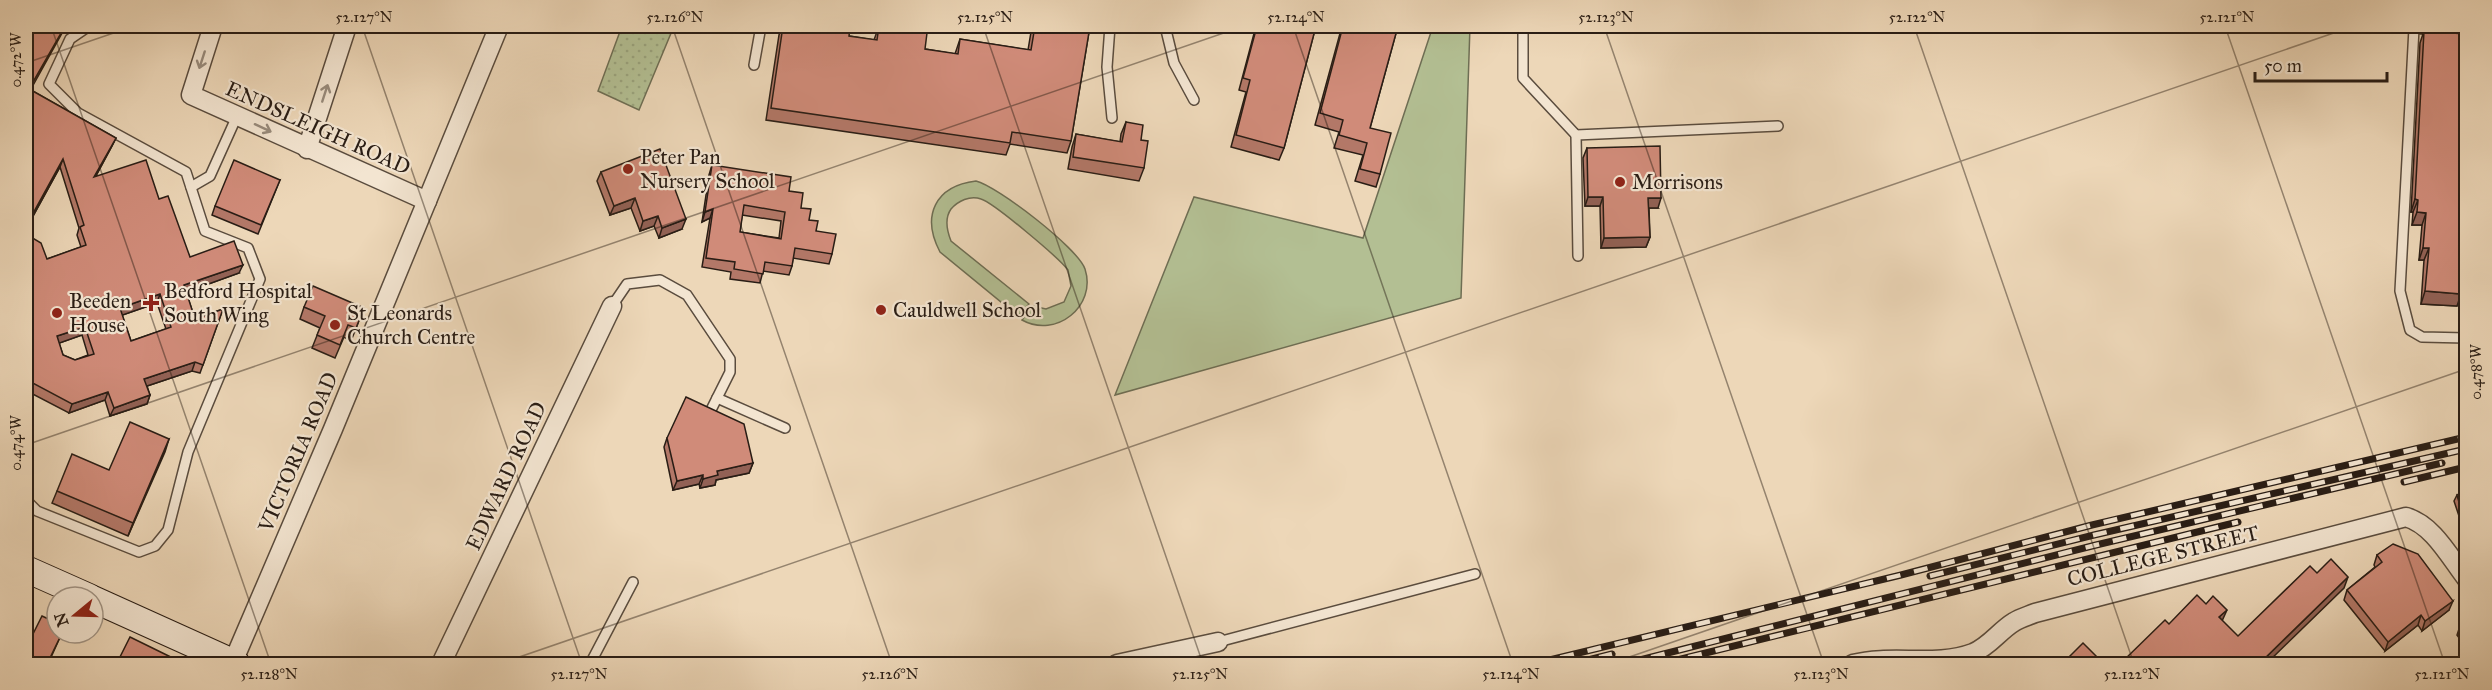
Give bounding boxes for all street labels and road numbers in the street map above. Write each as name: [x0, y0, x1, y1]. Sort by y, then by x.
street label: ENDSLEIGH ROAD: [222, 76, 414, 180]
street label: VICTORIA ROAD: [252, 368, 343, 537]
street label: EDWARD ROAD: [460, 397, 552, 555]
street label: COLLEGE STREET: [2064, 520, 2262, 592]

